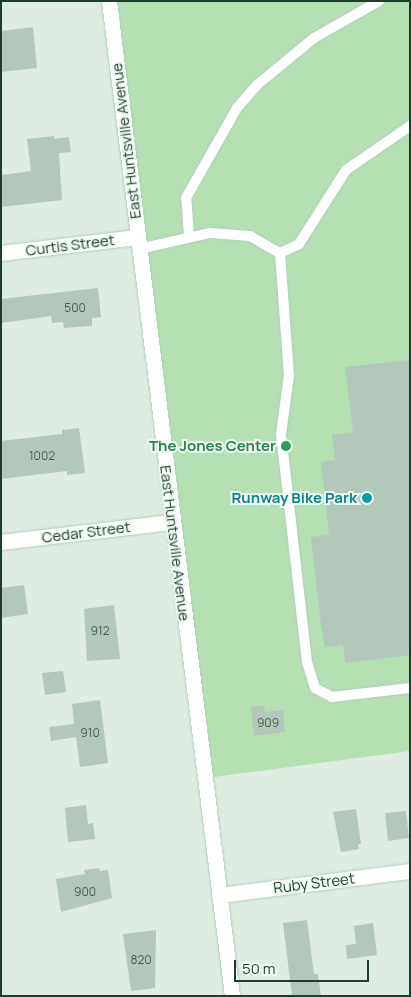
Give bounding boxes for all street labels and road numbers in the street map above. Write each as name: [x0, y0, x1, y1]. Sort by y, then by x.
street label: East Huntsville Avenue: [108, 62, 144, 220]
street label: Curtis Street: [24, 231, 116, 259]
street label: East Huntsville Avenue: [157, 464, 193, 622]
street label: Cedar Street: [41, 518, 131, 546]
street label: Ruby Street: [272, 869, 356, 897]

